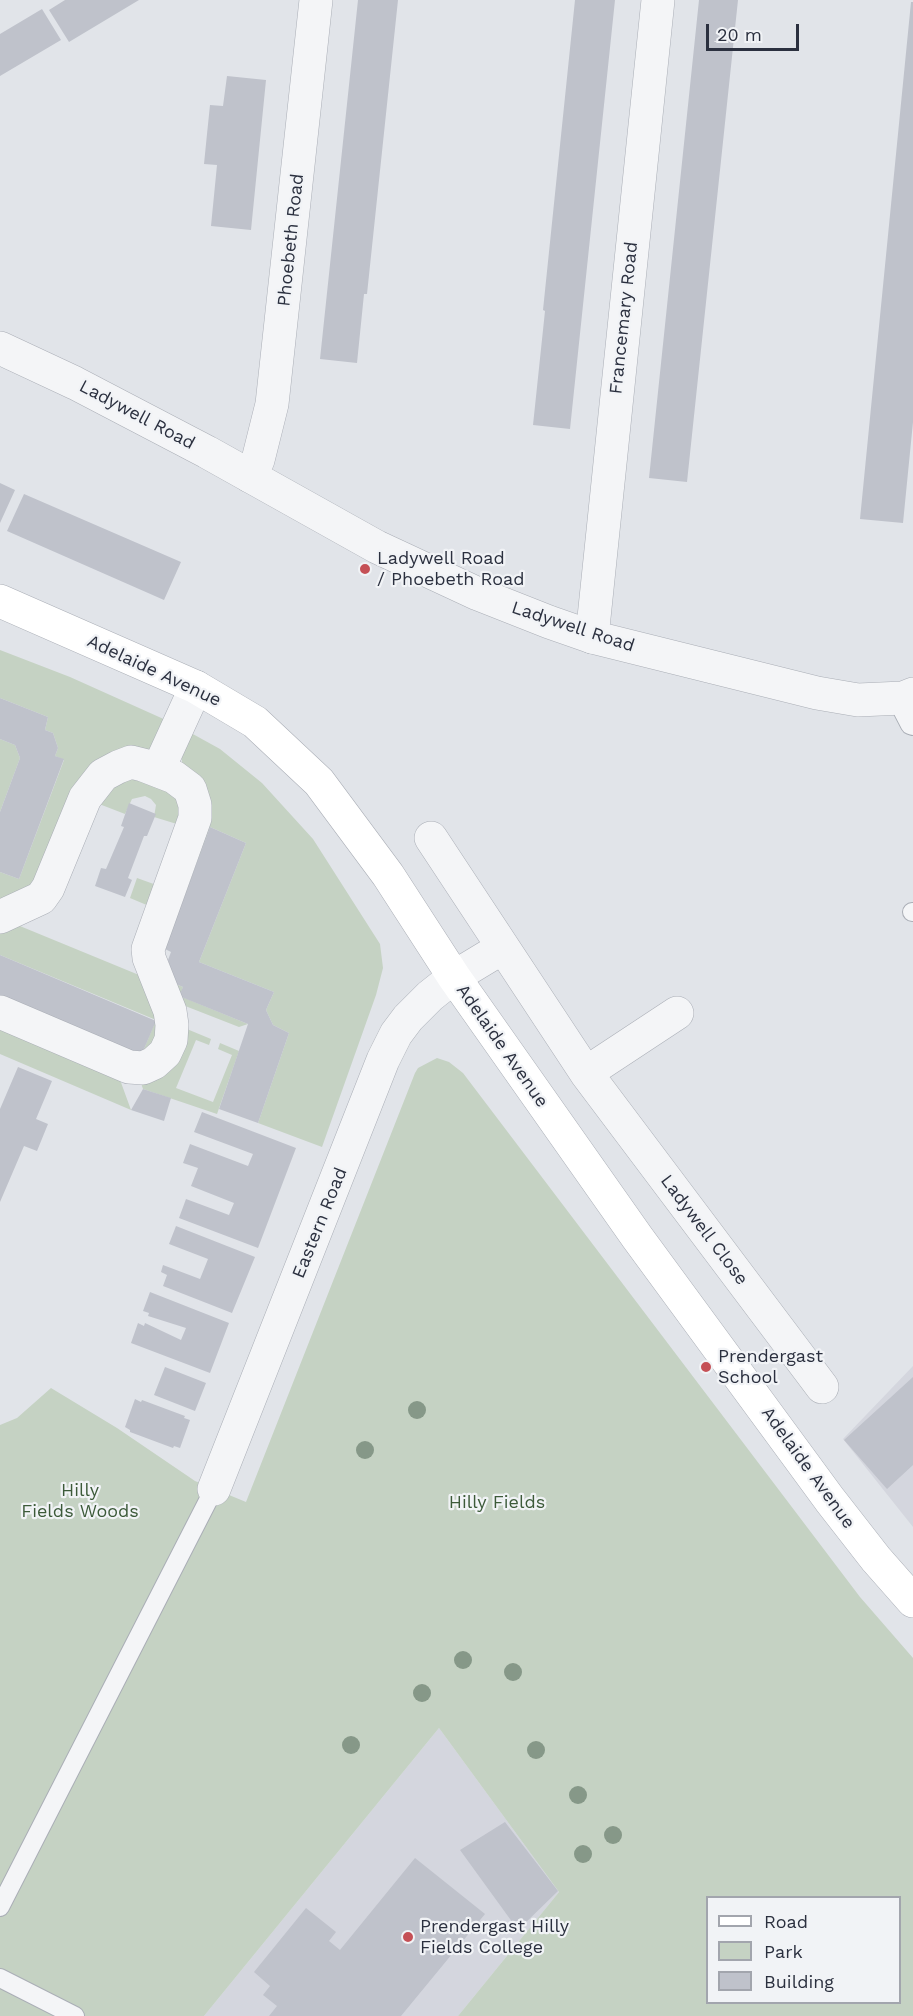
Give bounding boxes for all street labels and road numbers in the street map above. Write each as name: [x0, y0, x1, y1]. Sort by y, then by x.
street label: Phoebeth Road: [273, 173, 309, 307]
street label: Francemary Road: [605, 241, 643, 395]
street label: Ladywell Road: [76, 375, 198, 455]
street label: Ladywell Road: [509, 597, 637, 657]
street label: Adelaide Avenue: [84, 630, 224, 712]
street label: Adelaide Avenue: [451, 980, 553, 1112]
street label: Eastern Road: [288, 1164, 352, 1282]
street label: Ladywell Close: [656, 1171, 752, 1289]
street label: Adelaide Avenue: [757, 1403, 859, 1533]

